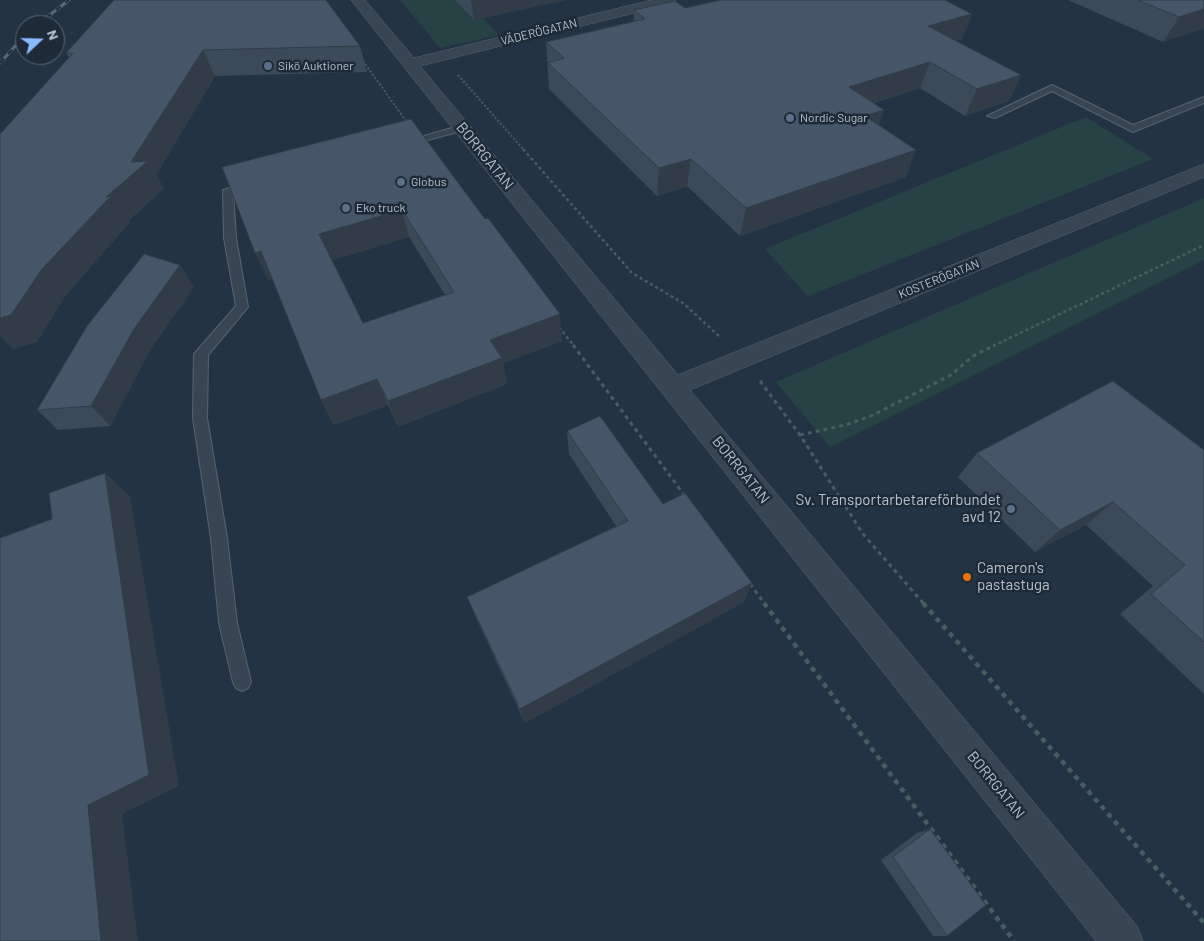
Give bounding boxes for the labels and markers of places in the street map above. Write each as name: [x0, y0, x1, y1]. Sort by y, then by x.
place label: Sikö Auktioner: [278, 59, 354, 73]
marker: Sikö Auktioner: [262, 60, 274, 72]
place label: Nordic Sugar: [800, 111, 868, 125]
marker: Nordic Sugar: [784, 112, 796, 124]
place label: Globus: [411, 175, 446, 189]
marker: Globus: [395, 176, 407, 188]
place label: Eko truck: [356, 201, 405, 215]
marker: Eko truck: [340, 202, 352, 214]
place label: Sv. Transportarbetareförbundet avd 12: [796, 491, 1001, 526]
marker: Sv. Transportarbetareförbundet avd 12: [1005, 503, 1017, 515]
place label: Cameron's pastastuga: [977, 559, 1050, 594]
marker: Cameron's pastastuga: [961, 571, 973, 583]

